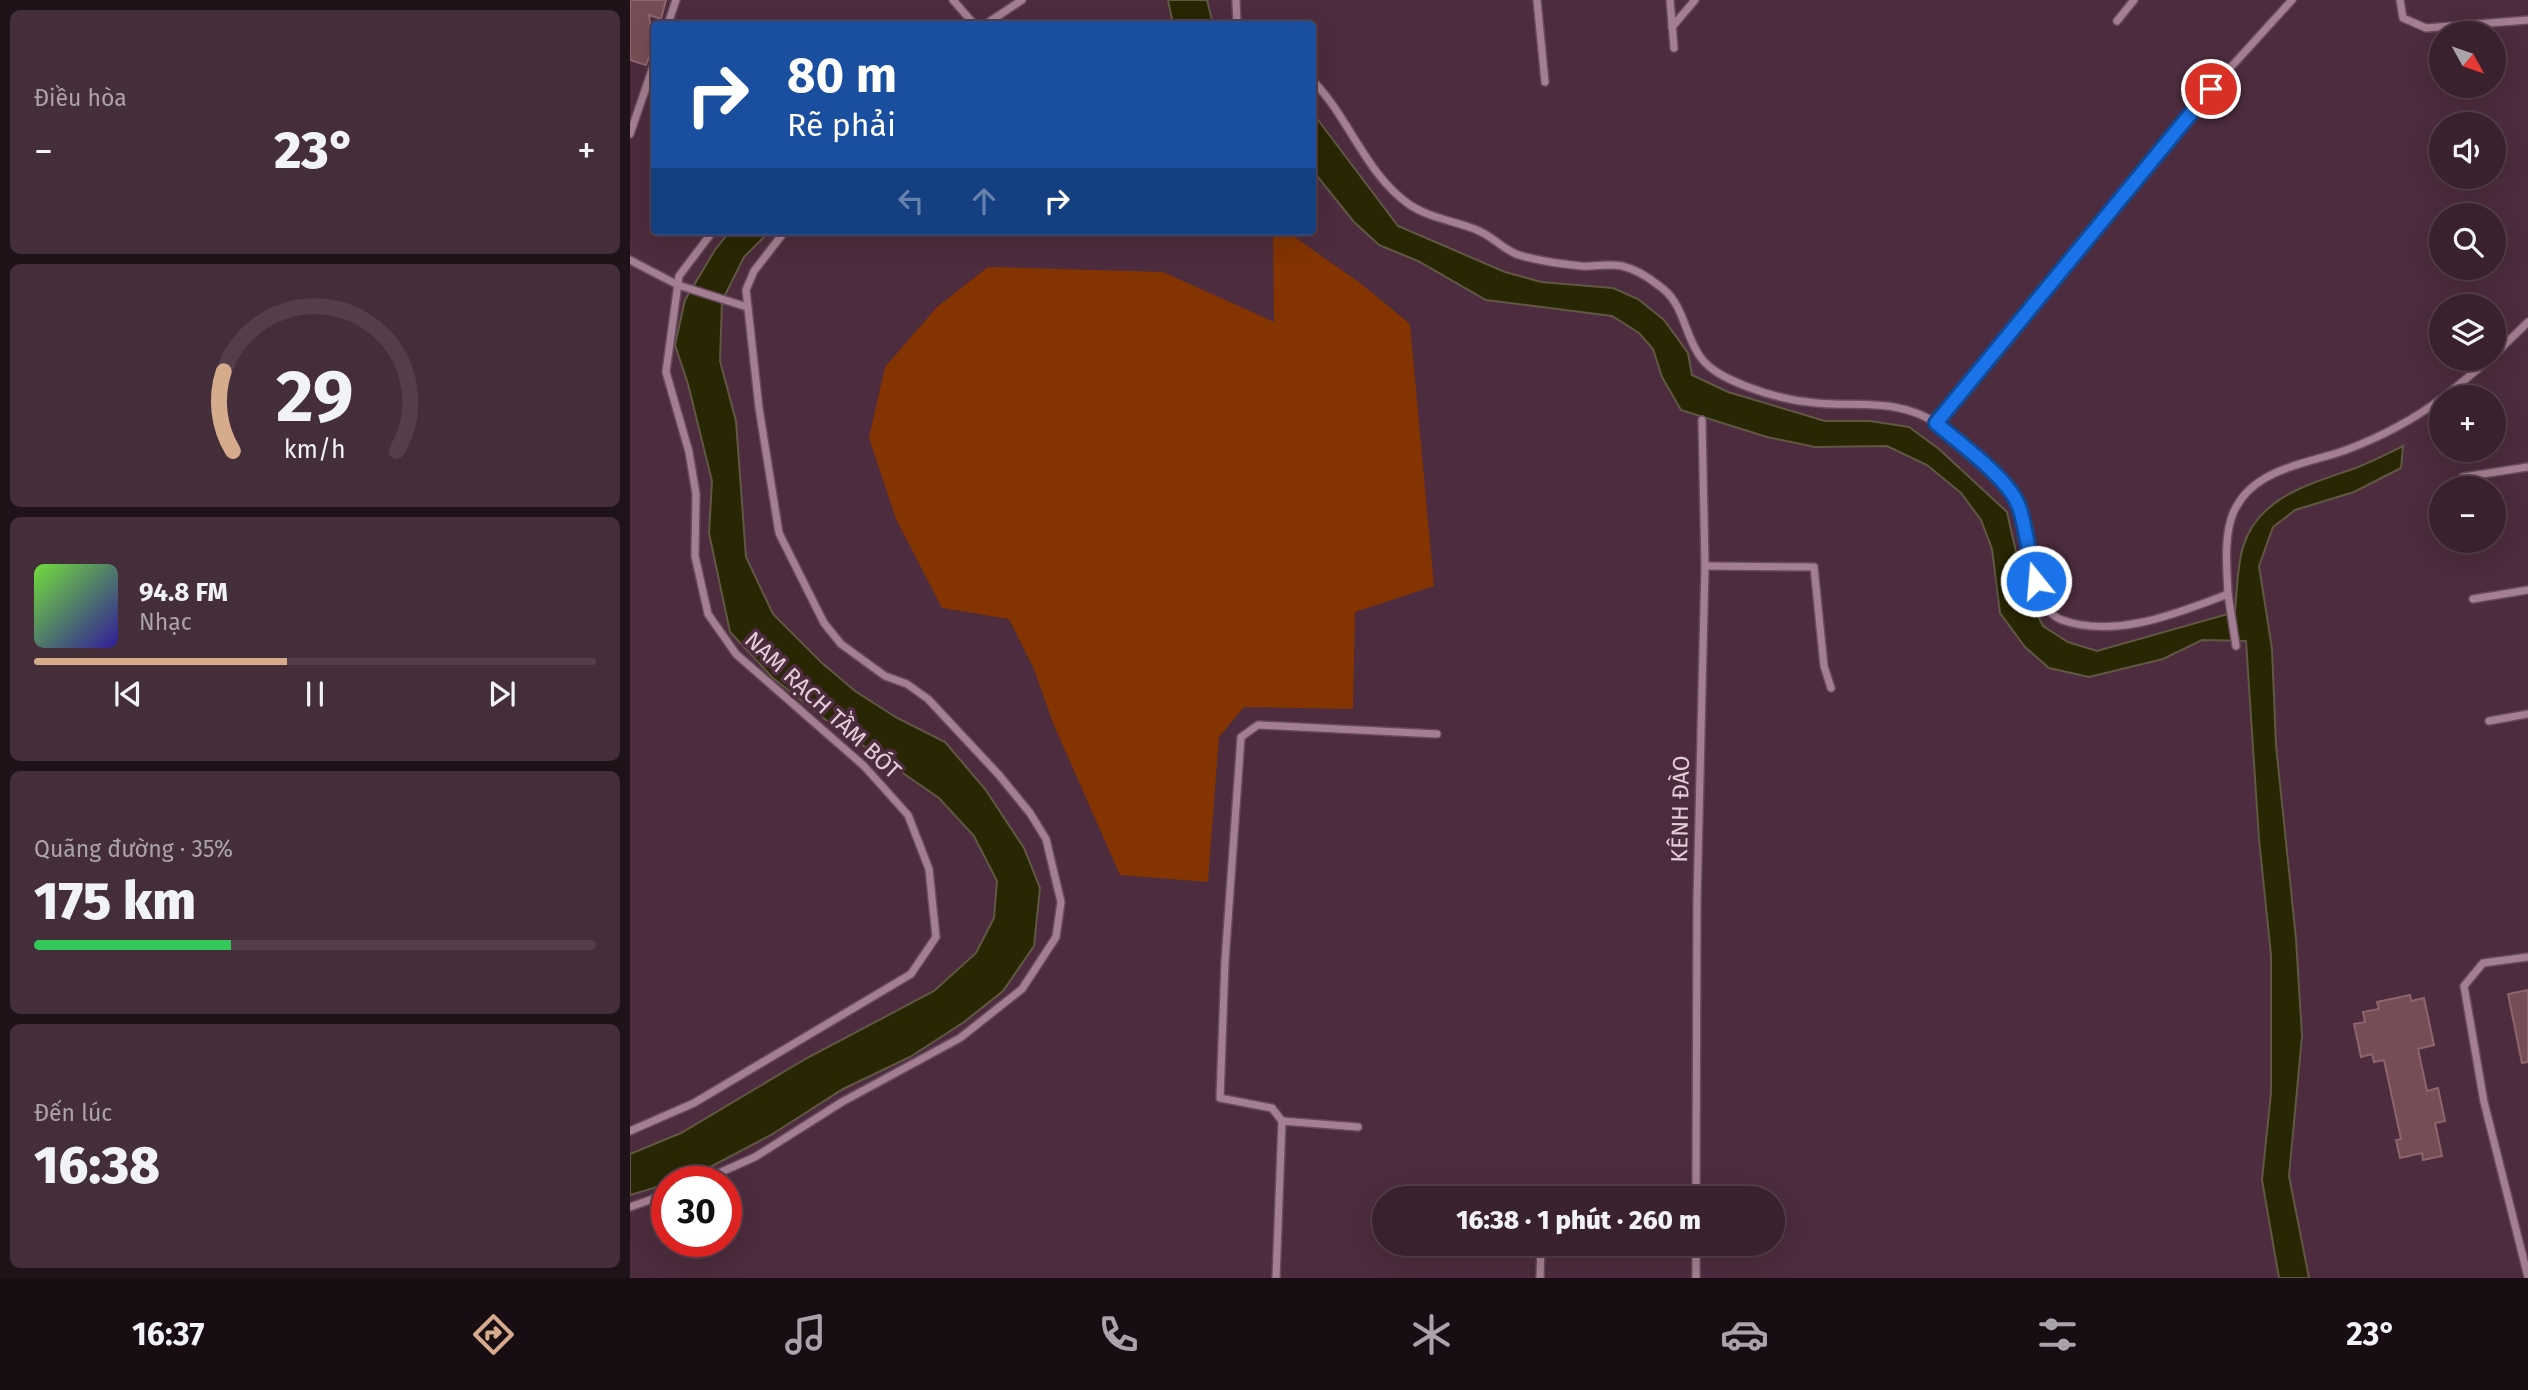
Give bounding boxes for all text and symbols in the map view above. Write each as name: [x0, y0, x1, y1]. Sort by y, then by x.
north arrow: [2429, 21, 2506, 98]
map controls: [2429, 21, 2506, 553]
text: 80 m: [787, 46, 897, 105]
icon: right: [672, 49, 763, 140]
pin: [2181, 59, 2241, 119]
icon: arrive: [2192, 70, 2230, 108]
text: Điều hòa: [34, 84, 127, 112]
text: Rẽ phải: [787, 106, 896, 144]
button: sound: [2429, 112, 2506, 189]
text: 23°: [274, 119, 356, 182]
text: −: [34, 128, 53, 174]
text: +: [577, 128, 596, 174]
icon: left: [892, 182, 930, 220]
icon: ahead: [965, 182, 1003, 220]
icon: right: [1038, 182, 1076, 220]
button: search: [2429, 203, 2506, 280]
button: layers: [2429, 294, 2506, 371]
text: 29: [276, 354, 354, 441]
button: +: [2429, 385, 2506, 462]
text: km/h: [284, 435, 346, 465]
button: −: [2429, 476, 2506, 553]
position arrow: [1999, 544, 2073, 618]
text: 94.8 FM: [139, 577, 228, 608]
text: Nhạc: [139, 608, 192, 636]
street label: NAM RẠCH TẦM BÓT: [739, 623, 909, 785]
icon: previous: [109, 675, 147, 713]
icon: pause: [296, 675, 334, 713]
icon: next: [483, 675, 521, 713]
street label: KÊNH ĐÀO: [1664, 755, 1695, 863]
text: Quãng đường · 35%: [34, 835, 233, 863]
text: 175 km: [34, 870, 196, 933]
text: Đến lúc: [34, 1099, 112, 1127]
text: 16:38: [34, 1134, 160, 1197]
speed limit sign: 30: [651, 1166, 742, 1257]
text: 16:38 · 1 phút · 260 m: [1456, 1205, 1701, 1236]
icon: directions: [469, 1310, 518, 1359]
icon: music: [781, 1310, 830, 1359]
icon: phone: [1094, 1310, 1143, 1359]
icon: climate: [1407, 1310, 1456, 1359]
icon: car: [1720, 1310, 1769, 1359]
icon: filters: [2033, 1310, 2082, 1359]
text: 16:37: [132, 1315, 205, 1353]
text: 23°: [2346, 1315, 2396, 1353]

